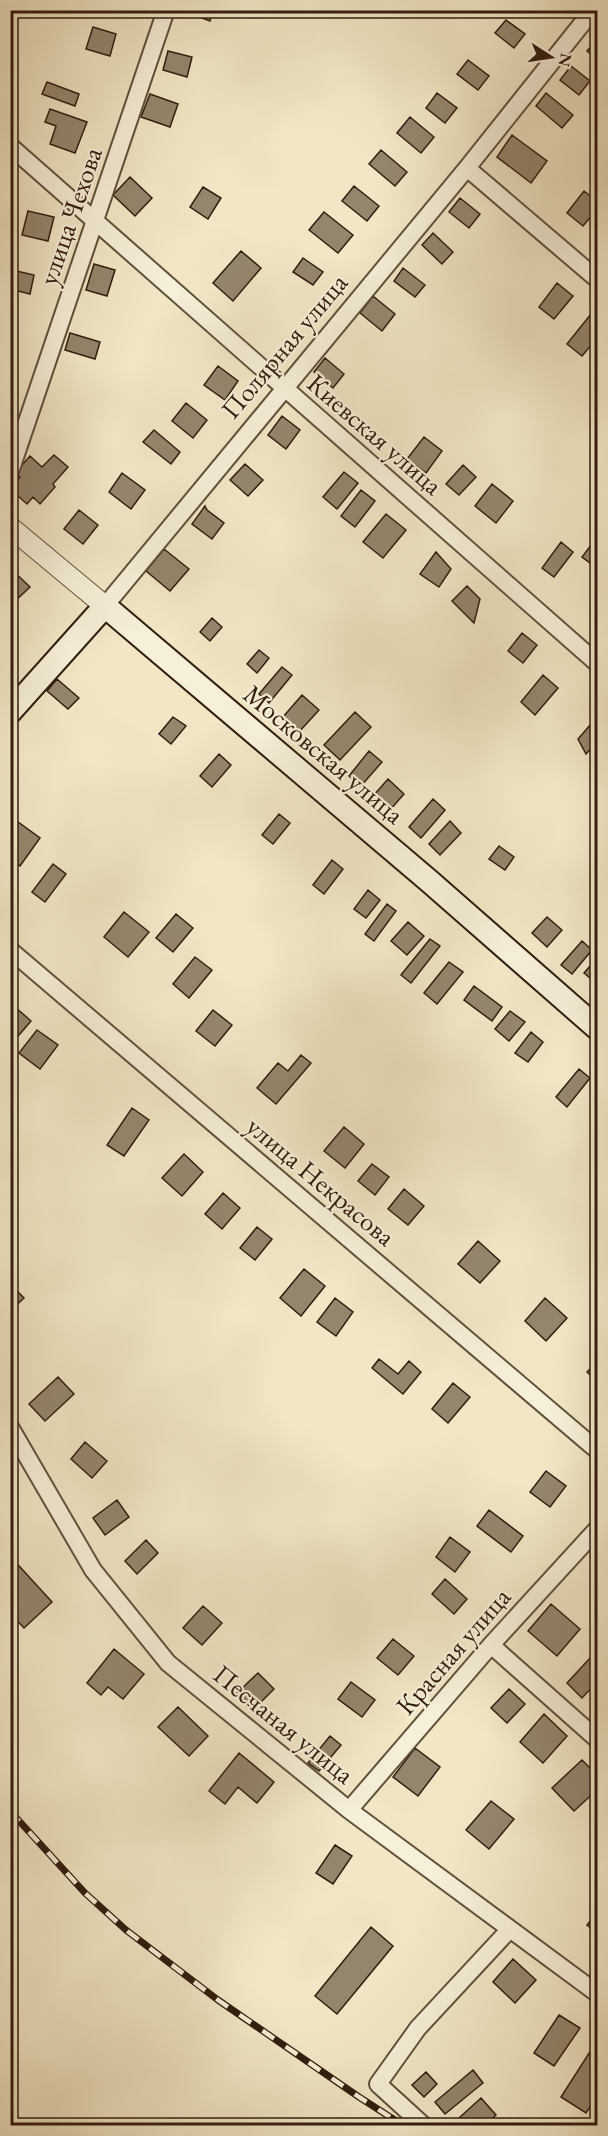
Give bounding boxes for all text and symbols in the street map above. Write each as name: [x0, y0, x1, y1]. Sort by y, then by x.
north arrow: [521, 27, 581, 87]
text: N: [554, 51, 577, 69]
street label: улица Чехова: [30, 142, 110, 289]
street label: Полярная улица: [213, 266, 355, 426]
street label: Киевская улица: [300, 366, 450, 503]
street label: Московская улица: [236, 677, 412, 832]
street label: улица Некрасова: [239, 1108, 403, 1254]
street label: Красная улица: [388, 1580, 518, 1722]
street label: Песчаная улица: [206, 1656, 362, 1792]

